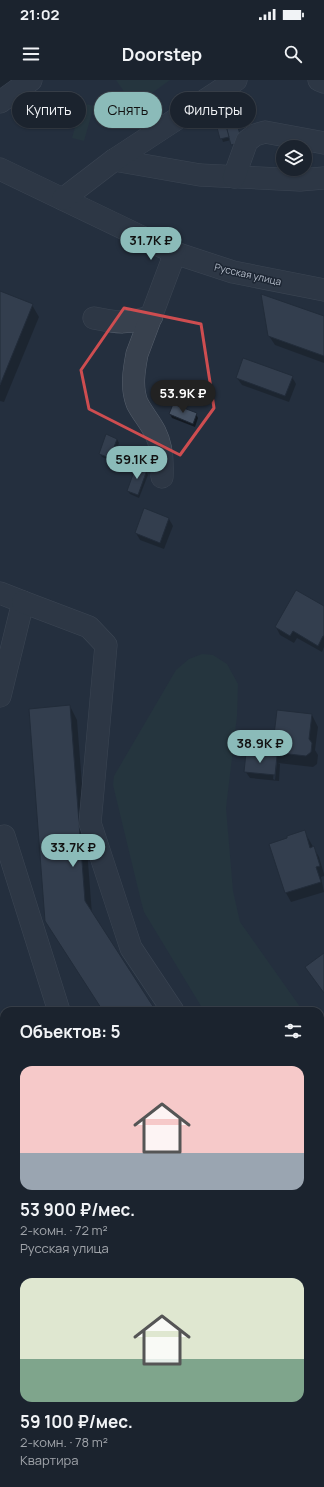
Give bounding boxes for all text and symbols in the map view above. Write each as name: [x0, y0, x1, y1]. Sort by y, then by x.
text: 21:02: [20, 4, 59, 25]
text: Doorstep: [122, 42, 202, 66]
icon: menu: [20, 43, 42, 65]
icon: search: [282, 43, 304, 65]
chip: Купить: [12, 92, 86, 128]
chip: Снять: [94, 92, 162, 128]
chip: Фильтры: [170, 92, 256, 128]
map controls: [276, 140, 312, 176]
button: layers: [276, 140, 312, 176]
pin: 31.7K ₽: [114, 227, 188, 261]
text: 31.7K ₽: [129, 231, 173, 249]
street label: Русская улица: [213, 259, 283, 289]
pin: 53.9K ₽: [146, 380, 220, 414]
text: 53.9K ₽: [160, 384, 206, 402]
pin: 59.1K ₽: [100, 446, 174, 480]
text: 59.1K ₽: [115, 450, 159, 468]
pin: 38.9K ₽: [223, 730, 297, 764]
text: 38.9K ₽: [236, 734, 284, 752]
pin: 33.7K ₽: [36, 834, 110, 868]
text: 33.7K ₽: [50, 838, 96, 856]
text: Объектов: 5: [20, 1020, 121, 1043]
icon: filters: [282, 1020, 304, 1042]
icon: home: [126, 1092, 198, 1164]
text: 53 900 ₽/мес.: [20, 1198, 135, 1221]
text: 2-комн. · 72 m²: [20, 1221, 108, 1239]
text: Русская улица: [20, 1239, 109, 1257]
icon: home: [126, 1304, 198, 1376]
text: 59 100 ₽/мес.: [20, 1410, 133, 1433]
text: 2-комн. · 78 m²: [20, 1433, 108, 1451]
text: Квартира: [20, 1451, 79, 1469]

